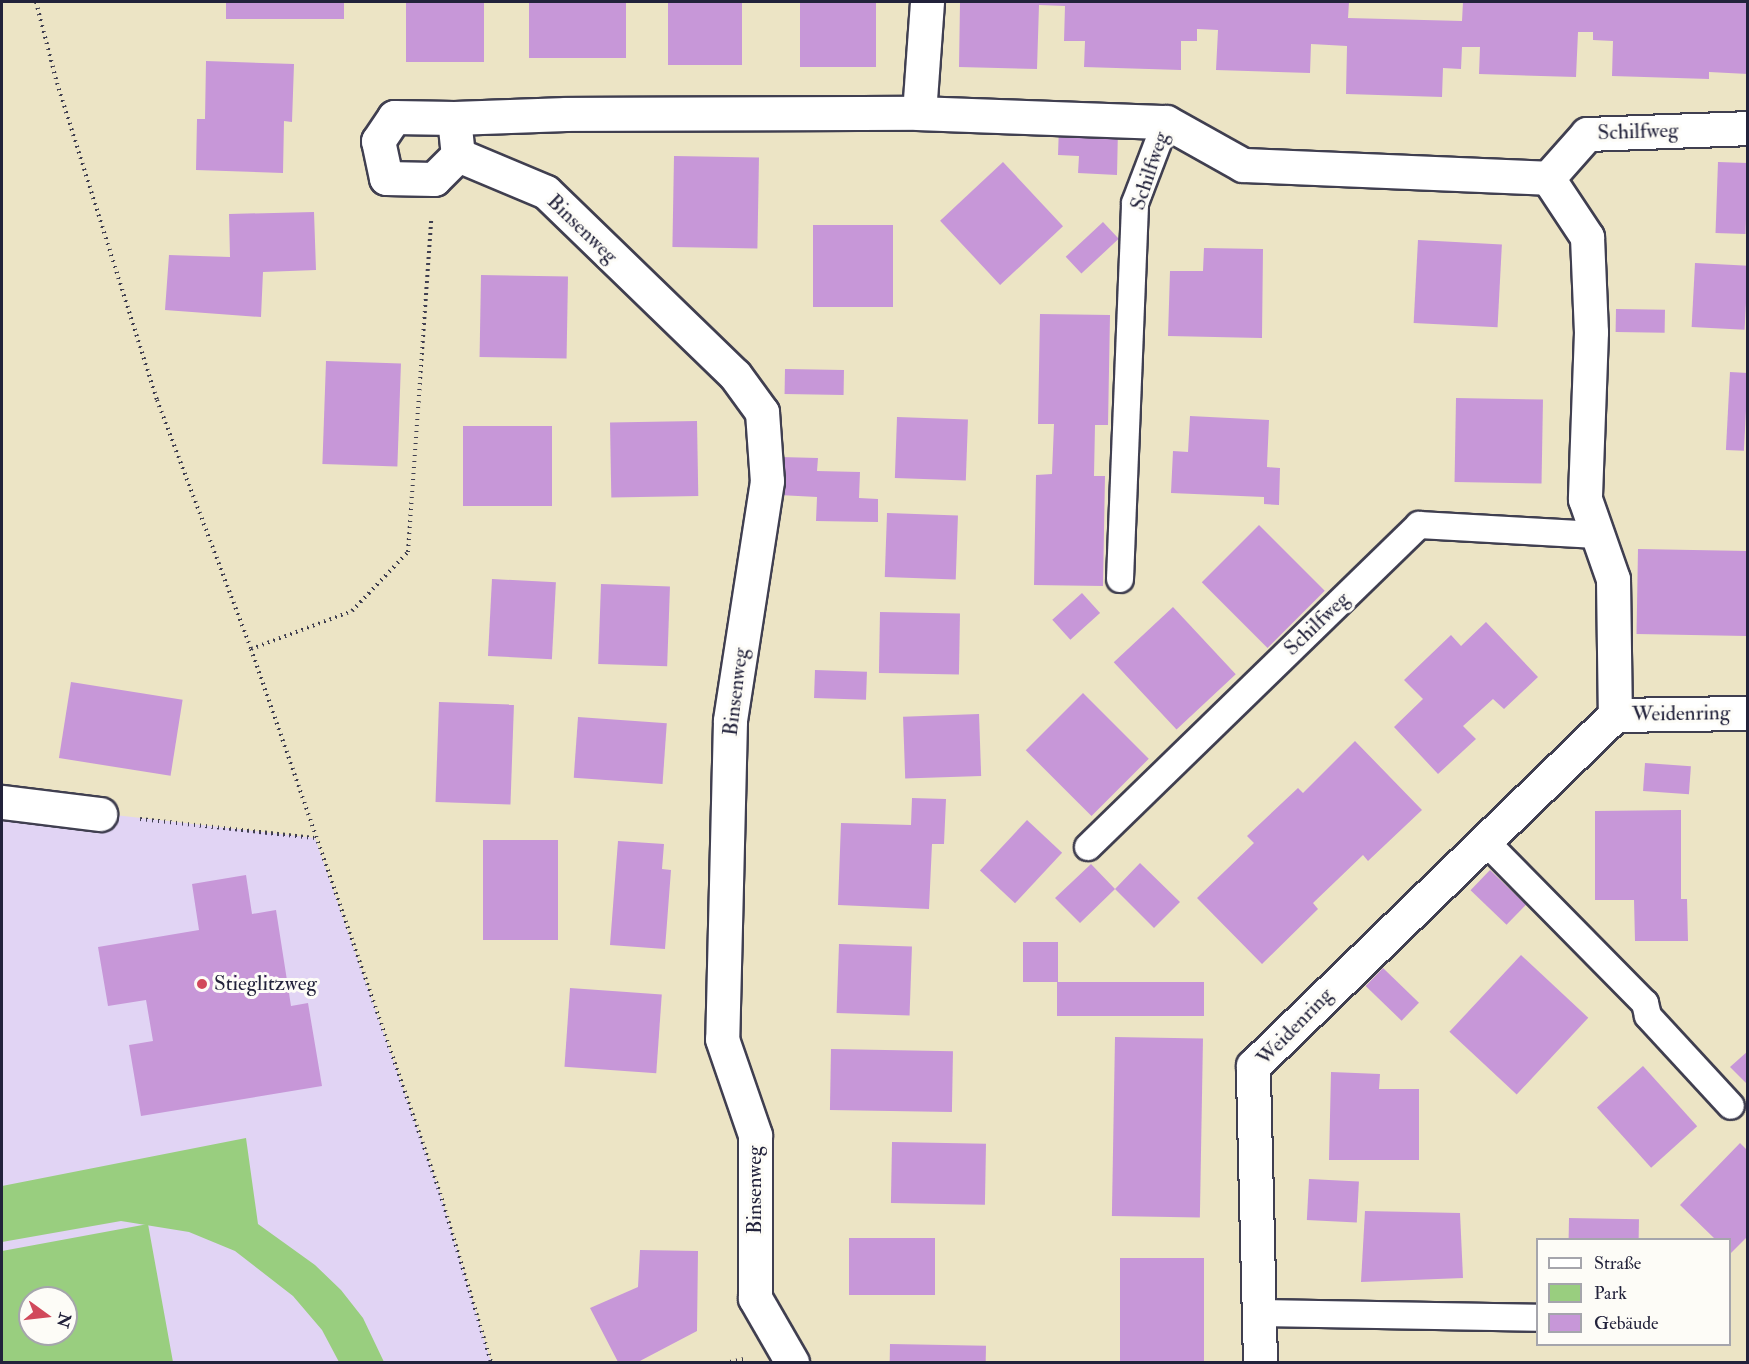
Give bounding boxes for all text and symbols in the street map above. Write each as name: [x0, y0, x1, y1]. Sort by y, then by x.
street label: Schilfweg: [1597, 118, 1679, 146]
street label: Schilfweg: [1126, 129, 1174, 213]
street label: Binsenweg: [541, 189, 623, 269]
street label: Schilfweg: [1279, 587, 1355, 661]
street label: Binsenweg: [718, 647, 754, 737]
street label: Weidenring: [1632, 701, 1730, 727]
place label: Stieglitzweg: [214, 971, 317, 997]
marker: Stieglitzweg: [195, 977, 209, 991]
street label: Weidenring: [1252, 983, 1338, 1071]
street label: Binsenweg: [742, 1146, 768, 1234]
legend: [1536, 1238, 1731, 1346]
text: Straße: [1594, 1252, 1641, 1275]
text: Park: [1594, 1282, 1627, 1305]
north arrow: [18, 1286, 78, 1346]
text: N: [52, 1311, 75, 1330]
text: Gebäude: [1594, 1312, 1659, 1335]

